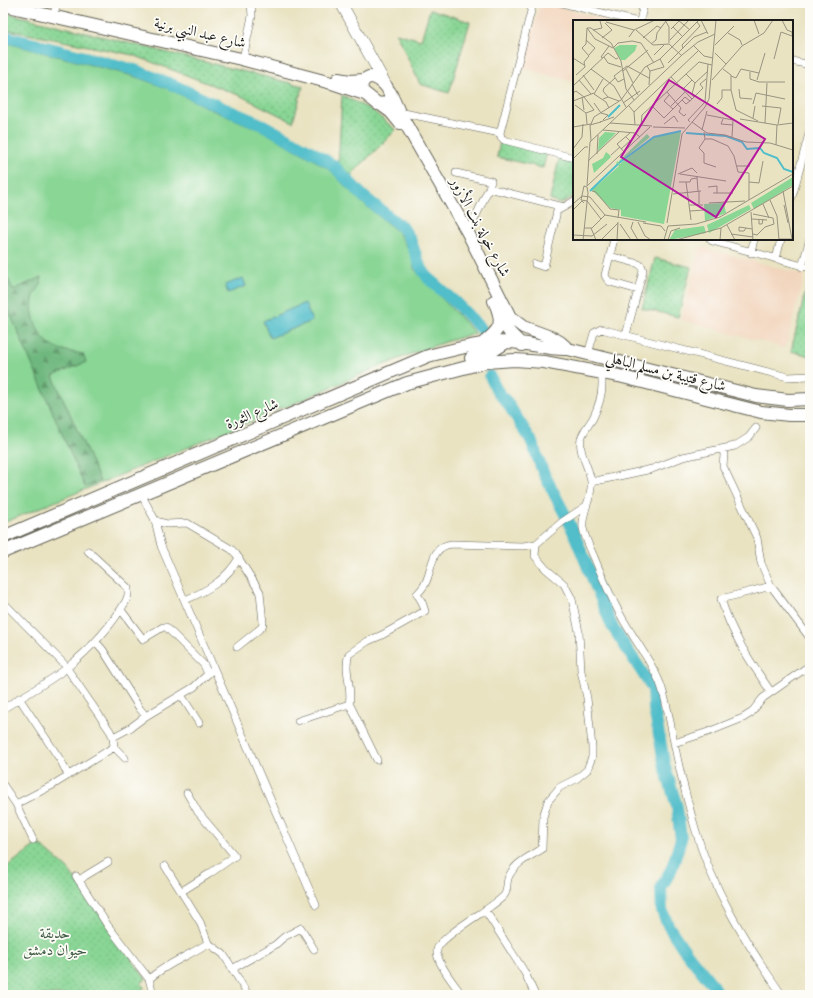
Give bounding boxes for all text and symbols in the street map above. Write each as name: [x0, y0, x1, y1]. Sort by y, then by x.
street label: شارع عبد النبي برنية: [151, 13, 248, 57]
inset map: [573, 20, 793, 240]
street label: شارع خولة بنت الأزور: [442, 171, 516, 282]
street label: شارع قتيبة بن مسلم الباهلي: [603, 348, 728, 401]
street label: شارع الثورة: [223, 394, 282, 436]
park label: حديقة حيوان دمشق: [23, 924, 87, 960]

